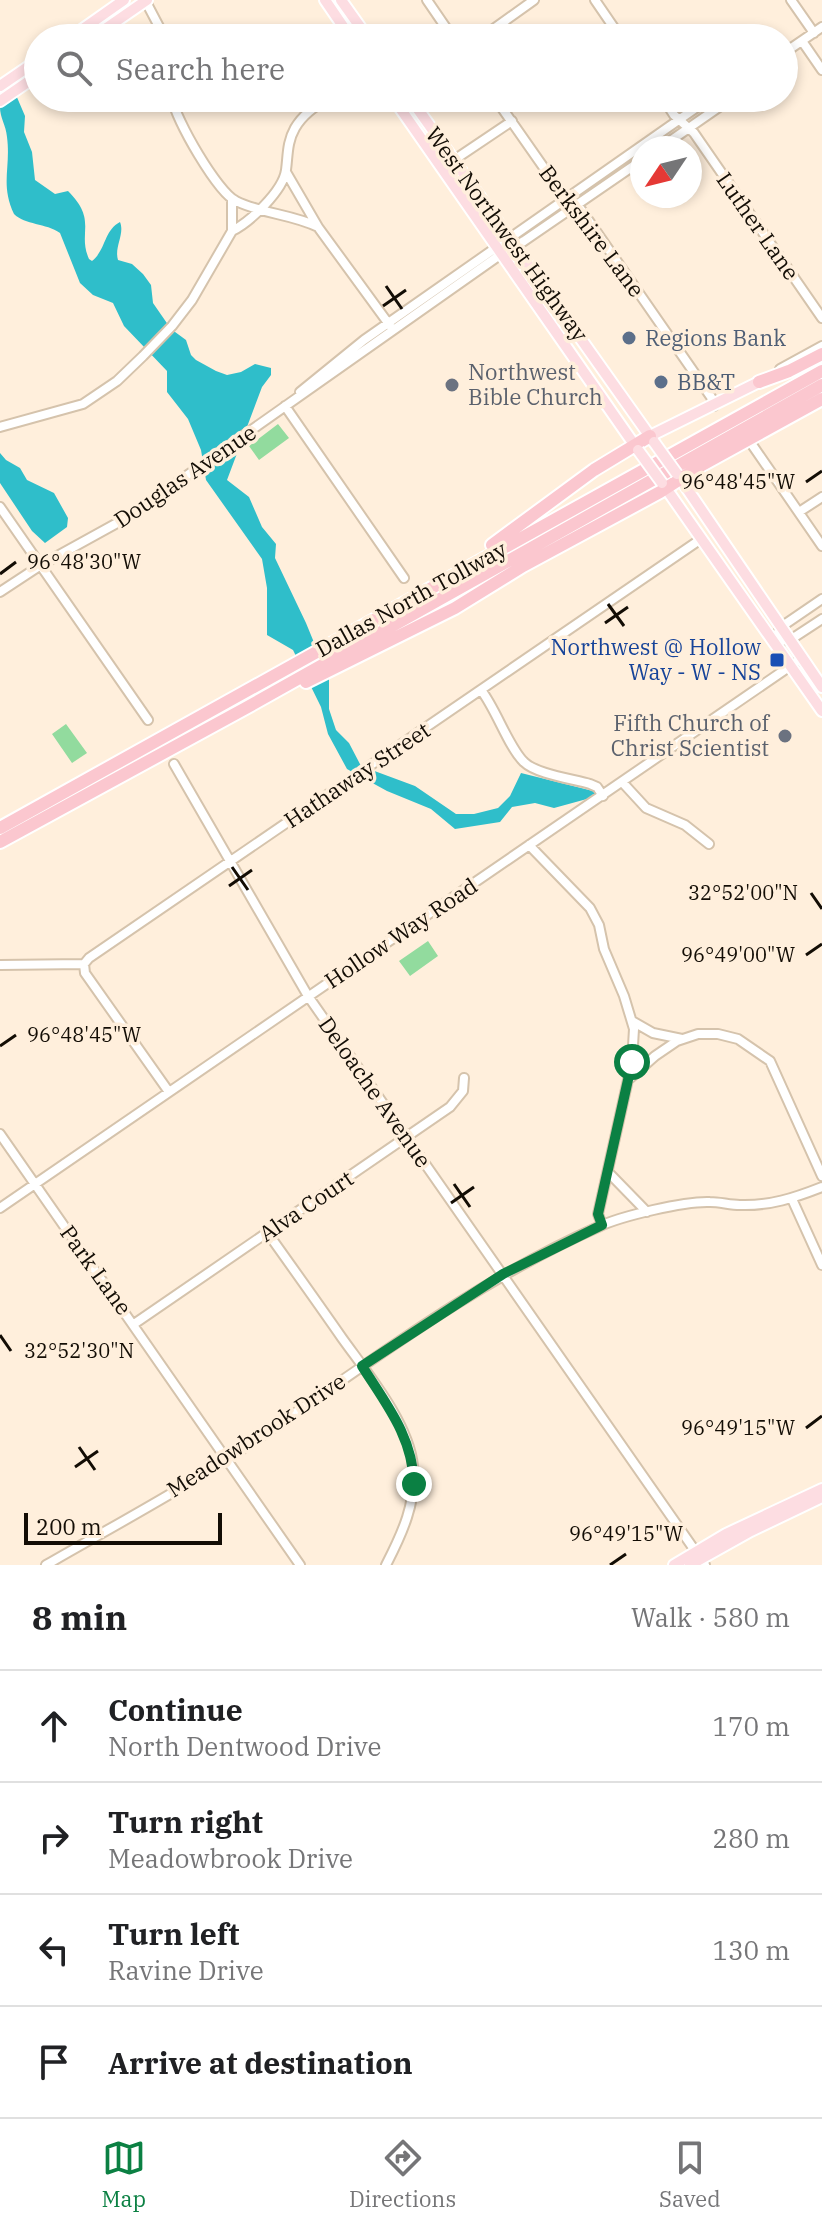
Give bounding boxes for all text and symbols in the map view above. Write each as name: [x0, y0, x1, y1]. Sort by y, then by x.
search box: [24, 24, 798, 112]
icon: search: [52, 46, 96, 90]
text: Search here: [116, 49, 285, 88]
street label: West Northwest Highway: [420, 121, 595, 347]
north arrow: [630, 136, 702, 208]
street label: Berkshire Lane: [533, 159, 652, 303]
street label: Luther Lane: [711, 166, 806, 285]
place label: Regions Bank: [645, 323, 786, 352]
marker: Regions Bank: [620, 329, 638, 347]
place label: Northwest Bible Church: [468, 357, 603, 411]
place label: BB&T: [677, 367, 735, 396]
marker: BB&T: [652, 373, 670, 391]
marker: Northwest Bible Church: [443, 376, 461, 394]
street label: Douglas Avenue: [108, 417, 261, 534]
text: 96°48'45"W: [681, 468, 795, 495]
street label: Dallas North Tollway: [310, 534, 512, 663]
text: 96°48'30"W: [27, 548, 141, 575]
place label: Northwest @ Hollow Way - W - NS: [550, 632, 761, 686]
marker: Northwest @ Hollow Way - W - NS: [768, 651, 786, 669]
place label: Fifth Church of Christ Scientist: [611, 708, 770, 762]
street label: Hathaway Street: [278, 715, 435, 834]
marker: Fifth Church of Christ Scientist: [776, 727, 794, 745]
street label: Hollow Way Road: [319, 871, 483, 995]
text: 32°52'00"N: [688, 879, 798, 906]
text: 96°49'00"W: [681, 941, 795, 968]
street label: Deloache Avenue: [313, 1011, 438, 1173]
text: 96°48'45"W: [27, 1021, 141, 1048]
route start: [614, 1044, 650, 1080]
street label: Alva Court: [253, 1163, 359, 1248]
street label: Park Lane: [54, 1219, 139, 1320]
text: 32°52'30"N: [24, 1337, 134, 1364]
street label: Meadowbrook Drive: [161, 1366, 351, 1503]
text: 96°49'15"W: [681, 1414, 795, 1441]
route end: [396, 1466, 432, 1502]
scale bar: [24, 1509, 222, 1545]
text: 200 m: [36, 1512, 102, 1541]
text: 96°49'15"W: [569, 1520, 683, 1547]
text: 8 min: [32, 1595, 127, 1639]
text: Walk · 580 m: [631, 1600, 790, 1634]
text: Continue: [108, 1690, 243, 1729]
icon: ahead: [32, 1704, 76, 1748]
text: 170 m: [712, 1709, 790, 1743]
text: North Dentwood Drive: [108, 1729, 381, 1763]
text: Turn right: [108, 1802, 263, 1841]
icon: right: [32, 1816, 76, 1860]
text: 280 m: [712, 1821, 790, 1855]
text: Meadowbrook Drive: [108, 1841, 353, 1875]
text: Turn left: [108, 1914, 240, 1953]
icon: left: [32, 1928, 76, 1972]
text: 130 m: [712, 1933, 790, 1967]
text: Ravine Drive: [108, 1953, 264, 1987]
icon: arrive: [32, 2040, 76, 2084]
text: Arrive at destination: [108, 2043, 413, 2082]
tab: Map: [101, 2136, 146, 2213]
tab: Directions: [349, 2136, 456, 2213]
tab: Saved: [659, 2136, 721, 2213]

